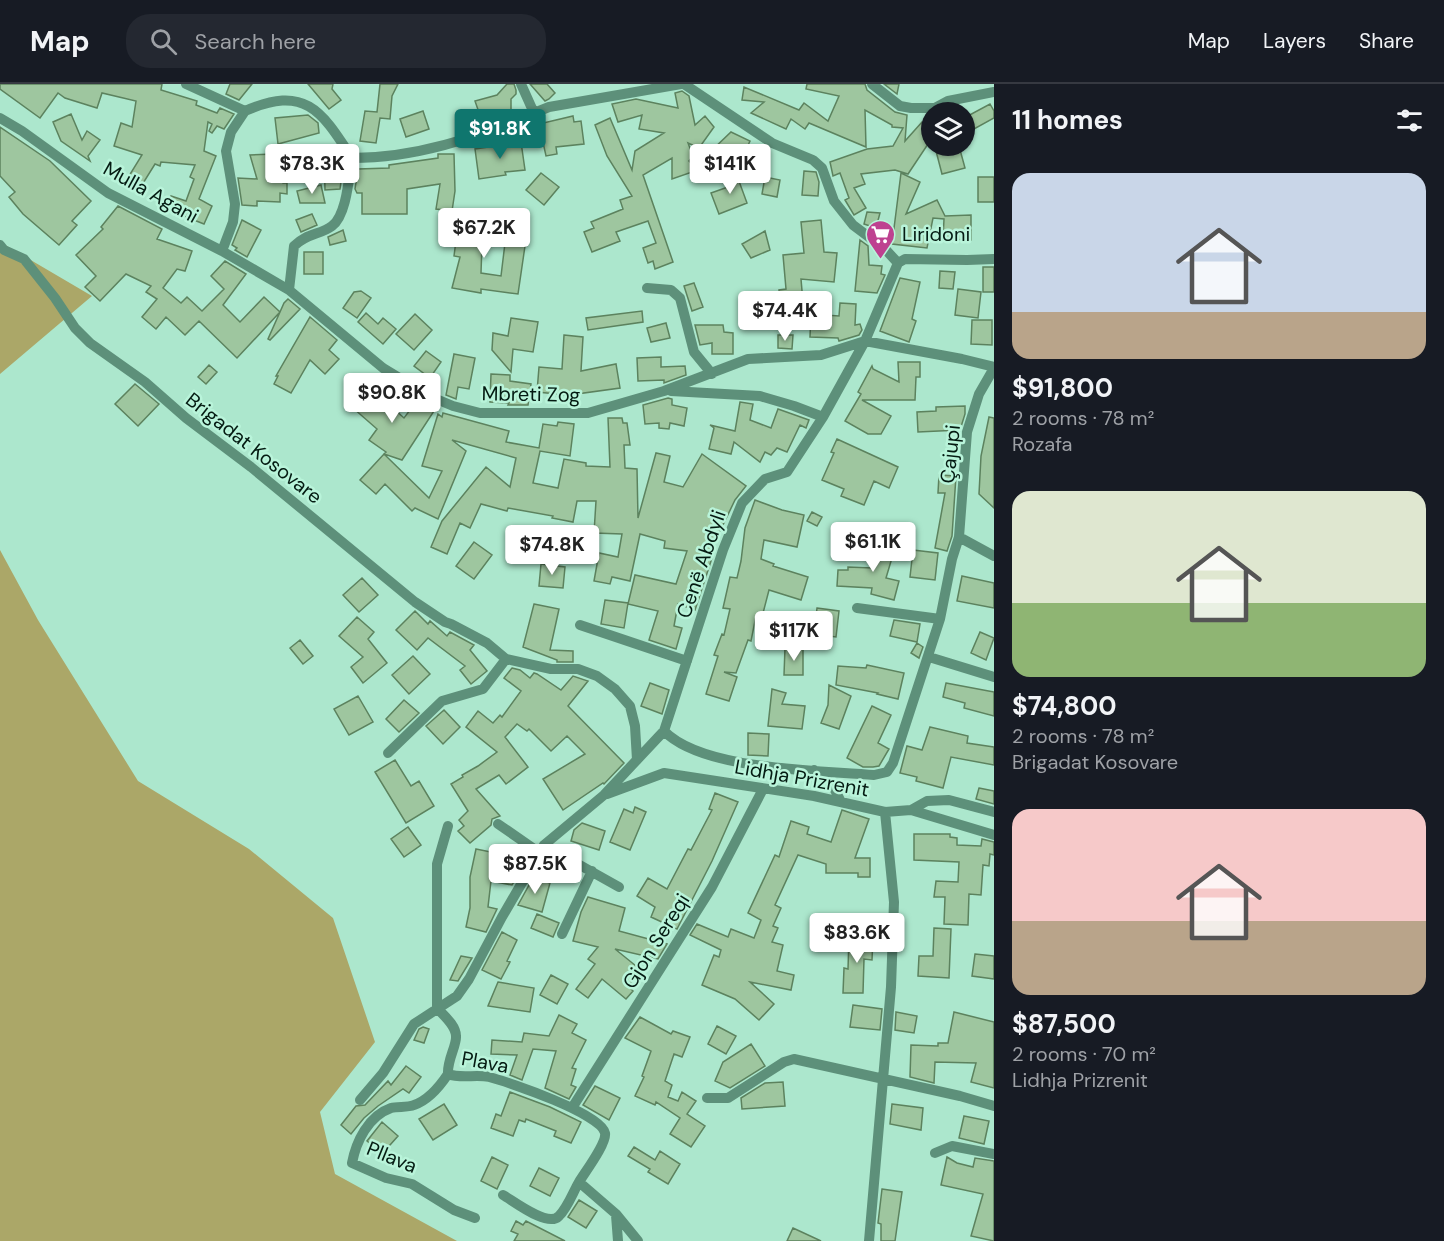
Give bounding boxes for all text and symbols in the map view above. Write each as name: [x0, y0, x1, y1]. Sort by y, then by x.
search box: [126, 14, 546, 68]
text: Map: [30, 23, 90, 60]
icon: search: [147, 25, 180, 58]
text: Search here: [195, 27, 316, 56]
text: Map: [1188, 27, 1230, 55]
text: Layers: [1263, 27, 1326, 55]
text: Share: [1359, 27, 1414, 55]
map controls: [921, 102, 975, 156]
button: layers: [921, 102, 975, 156]
text: 11 homes: [1012, 103, 1123, 137]
icon: filters: [1393, 104, 1426, 137]
pin: $91.8K: [451, 109, 549, 160]
text: $91.8K: [469, 115, 531, 141]
pin: $78.3K: [263, 144, 361, 195]
pin: $141K: [688, 144, 772, 195]
text: $78.3K: [279, 150, 345, 176]
text: $141K: [704, 150, 756, 176]
street label: Mulla Agani: [99, 155, 203, 229]
pin: $67.2K: [435, 208, 533, 259]
icon: home: [1165, 212, 1273, 320]
text: $67.2K: [452, 214, 516, 240]
supermarket icon: Liridoni: [865, 218, 897, 260]
place label: Liridoni: [902, 221, 970, 247]
pin: $74.4K: [736, 291, 834, 342]
text: $74.4K: [752, 297, 818, 323]
text: $91,800: [1012, 371, 1113, 405]
pin: $90.8K: [343, 373, 441, 424]
text: $90.8K: [358, 379, 426, 405]
street label: Mbreti Zog: [481, 380, 581, 408]
street label: Brigadat Kosovare: [181, 387, 327, 509]
text: 2 rooms · 78 m²: [1012, 405, 1154, 431]
street label: Çajupi: [934, 423, 966, 485]
text: Rozafa: [1012, 431, 1072, 457]
street label: Cenë Abdyli: [670, 507, 732, 621]
pin: $61.1K: [824, 522, 922, 573]
pin: $74.8K: [503, 525, 601, 576]
text: $61.1K: [845, 528, 901, 554]
icon: home: [1165, 530, 1273, 638]
text: $74.8K: [519, 531, 585, 557]
pin: $117K: [752, 611, 836, 662]
text: $117K: [769, 617, 819, 643]
text: $74,800: [1012, 689, 1117, 723]
text: 2 rooms · 78 m²: [1012, 723, 1154, 749]
text: Brigadat Kosovare: [1012, 749, 1178, 775]
street label: Lidhja Prizrenit: [733, 753, 871, 803]
pin: $87.5K: [486, 844, 584, 895]
icon: home: [1165, 848, 1273, 956]
text: $87.5K: [503, 850, 567, 876]
street label: Gjon Sereqi: [617, 889, 695, 993]
pin: $83.6K: [808, 913, 906, 964]
text: $83.6K: [824, 919, 890, 945]
text: $87,500: [1012, 1007, 1116, 1041]
text: 2 rooms · 70 m²: [1012, 1041, 1156, 1067]
street label: Plava: [459, 1045, 511, 1079]
text: Lidhja Prizrenit: [1012, 1067, 1148, 1093]
street label: Pllava: [363, 1135, 421, 1179]

